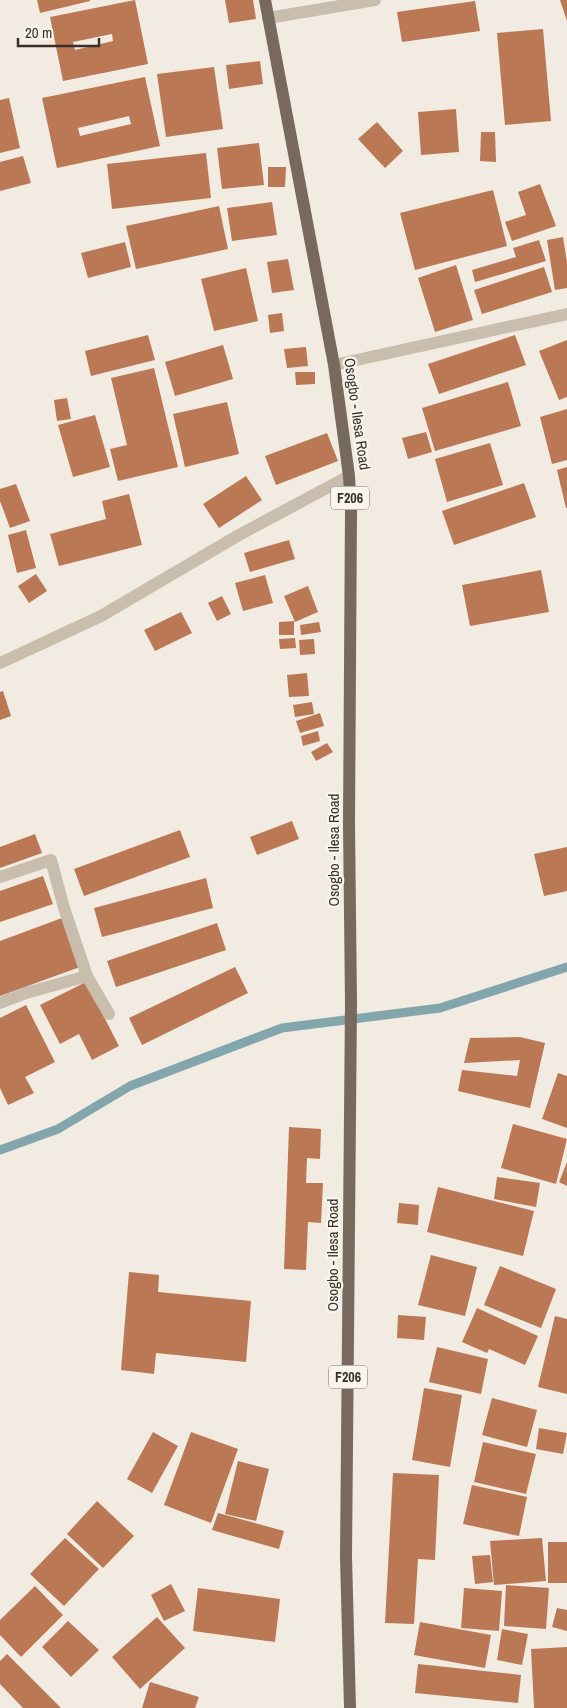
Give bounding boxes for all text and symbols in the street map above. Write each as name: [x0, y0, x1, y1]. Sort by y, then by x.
scale bar: [18, 15, 99, 47]
text: 20 m: [25, 22, 52, 43]
street label: Osogbo - Ilesa Road: [339, 357, 376, 471]
road number: F206: [331, 486, 369, 509]
street label: Osogbo - Ilesa Road: [323, 794, 344, 906]
street label: Osogbo - Ilesa Road: [322, 1199, 343, 1311]
road number: F206: [329, 1365, 367, 1388]

